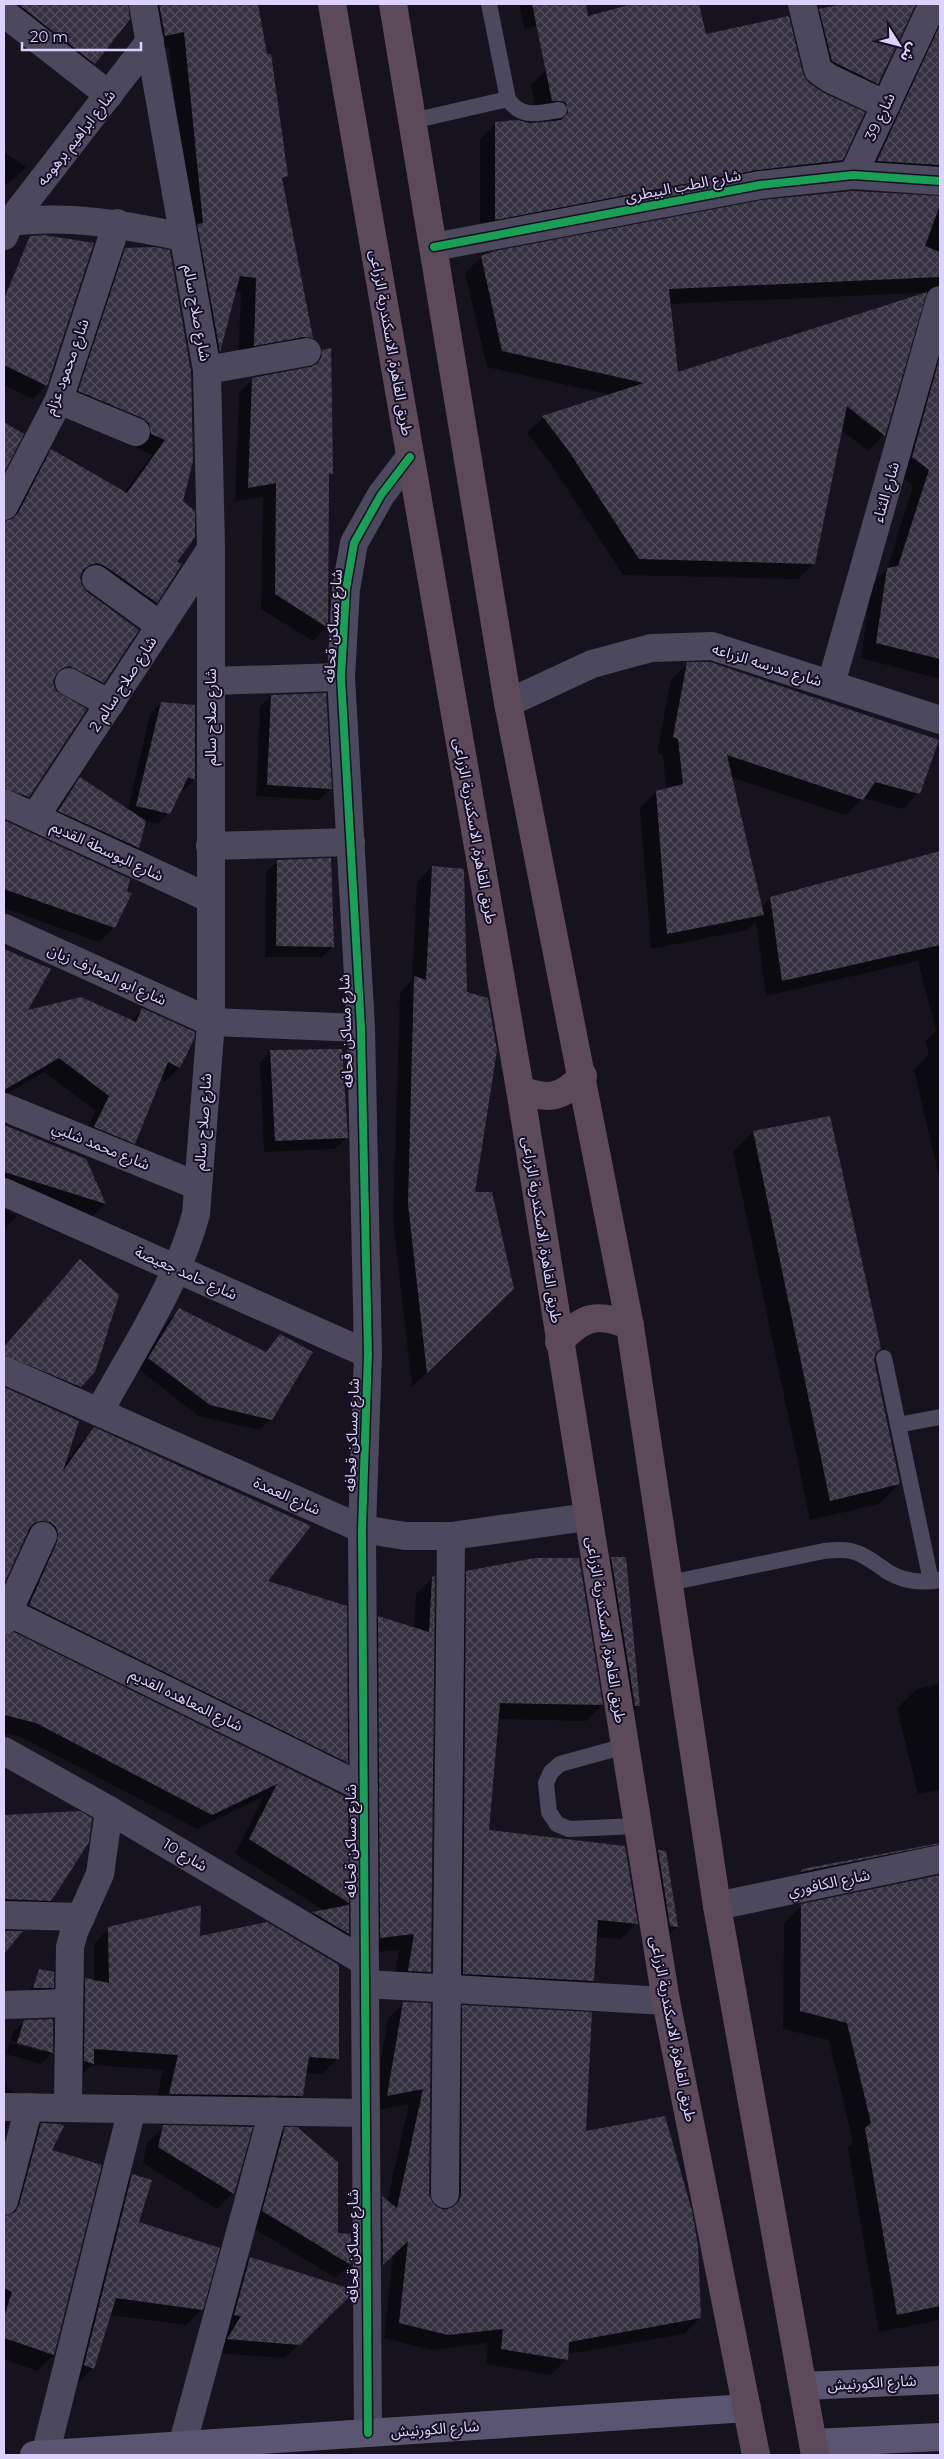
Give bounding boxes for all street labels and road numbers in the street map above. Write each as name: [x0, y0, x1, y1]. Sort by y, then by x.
street label: شارع ابراهيم برهومه: [32, 86, 122, 191]
street label: شارع 39: [860, 90, 902, 145]
street label: شارع الطب البيطرى: [623, 165, 743, 209]
street label: طريق القاهرة, الاسكندرية الزراعى: [365, 248, 417, 438]
street label: شارع صلاح سالم: [177, 263, 215, 363]
street label: شارع محمود عزام: [40, 316, 96, 419]
street label: شارع الثناء: [868, 459, 906, 525]
street label: شارع مساكن قحافه: [319, 568, 349, 684]
street label: شارع صلاح سالم 2: [85, 632, 163, 737]
street label: شارع مدرسه الزراعه: [709, 639, 825, 693]
street label: شارع صلاح سالم: [201, 668, 223, 766]
street label: طريق القاهرة, الاسكندرية الزراعى: [449, 736, 501, 926]
street label: شارع البوسطة القديم: [47, 816, 167, 888]
street label: شارع ابو المعارف زيان: [44, 940, 170, 1012]
street label: شارع مساكن قحافه: [334, 973, 360, 1088]
street label: شارع صلاح سالم: [190, 1072, 218, 1172]
street label: شارع محمد شلبي: [48, 1117, 153, 1177]
street label: طريق القاهرة, الاسكندرية الزراعى: [517, 1135, 567, 1325]
street label: شارع حامد جعيصة: [131, 1242, 240, 1306]
street label: شارع مساكن قحافه: [340, 1378, 366, 1492]
street label: شارع العمدة: [250, 1472, 324, 1522]
street label: طريق القاهرة, الاسكندرية الزراعى: [581, 1535, 631, 1725]
street label: شارع المعاهده القديم: [125, 1664, 246, 1738]
street label: شارع مساكن قحافه: [341, 1784, 363, 1898]
street label: شارع 10: [158, 1834, 211, 1878]
street label: شارع الكافوري: [786, 1865, 872, 1903]
street label: طريق القاهرة, الاسكندرية الزراعى: [645, 1934, 701, 2124]
street label: شارع مساكن قحافه: [343, 2189, 365, 2303]
street label: شارع الكورنيش: [827, 2371, 917, 2397]
street label: شارع الكورنيش: [390, 2416, 480, 2444]

